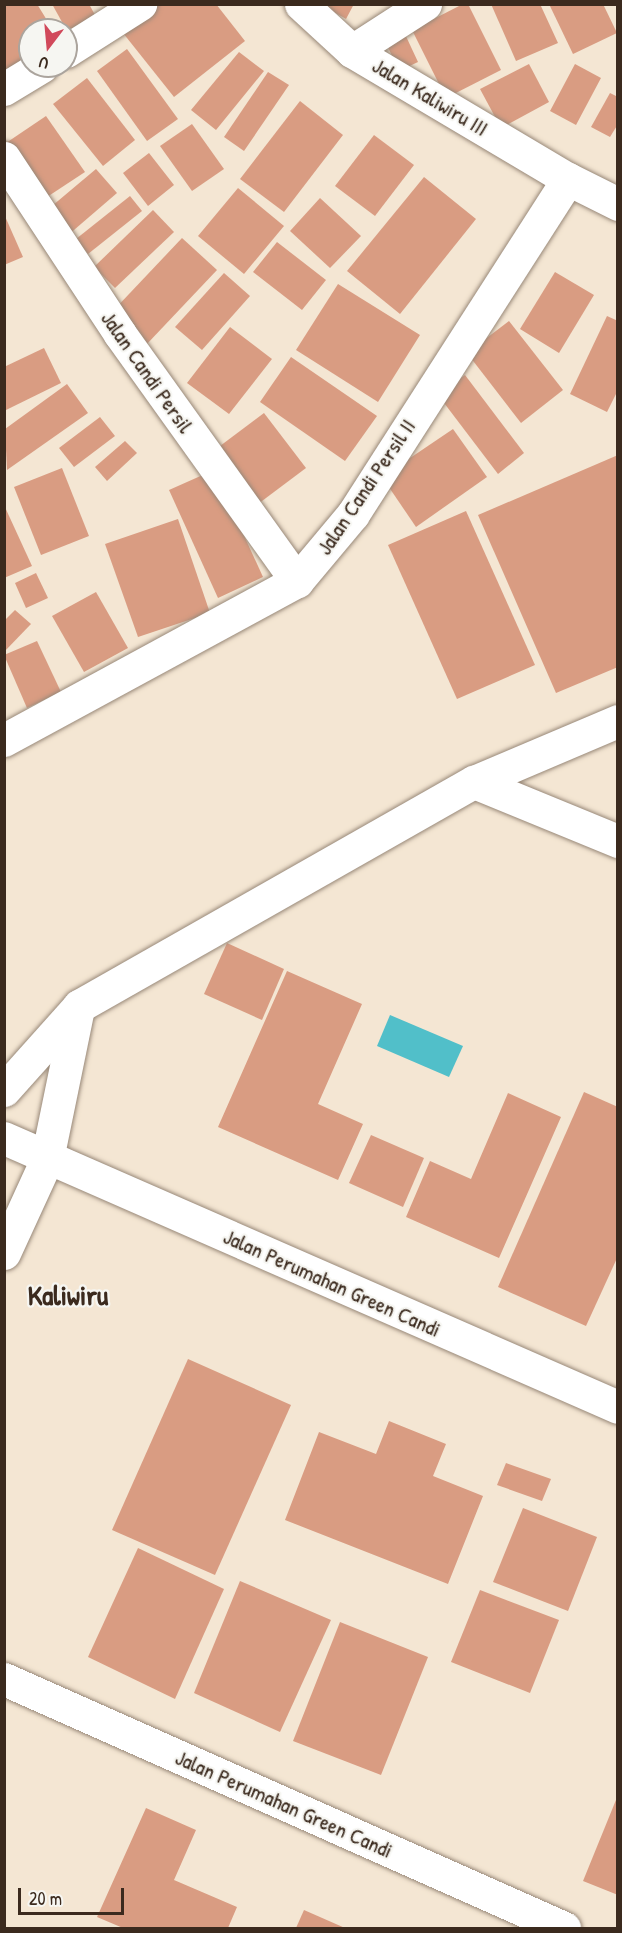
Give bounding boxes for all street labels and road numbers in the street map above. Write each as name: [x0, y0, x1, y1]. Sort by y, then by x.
street label: Jalan Kaliwiru III: [367, 52, 493, 142]
street label: Jalan Candi Persil: [95, 306, 199, 438]
street label: Jalan Candi Persil II: [311, 414, 421, 560]
street label: Jalan Perumahan Green Candi: [219, 1223, 445, 1343]
street label: Jalan Perumahan Green Candi: [171, 1744, 397, 1864]

